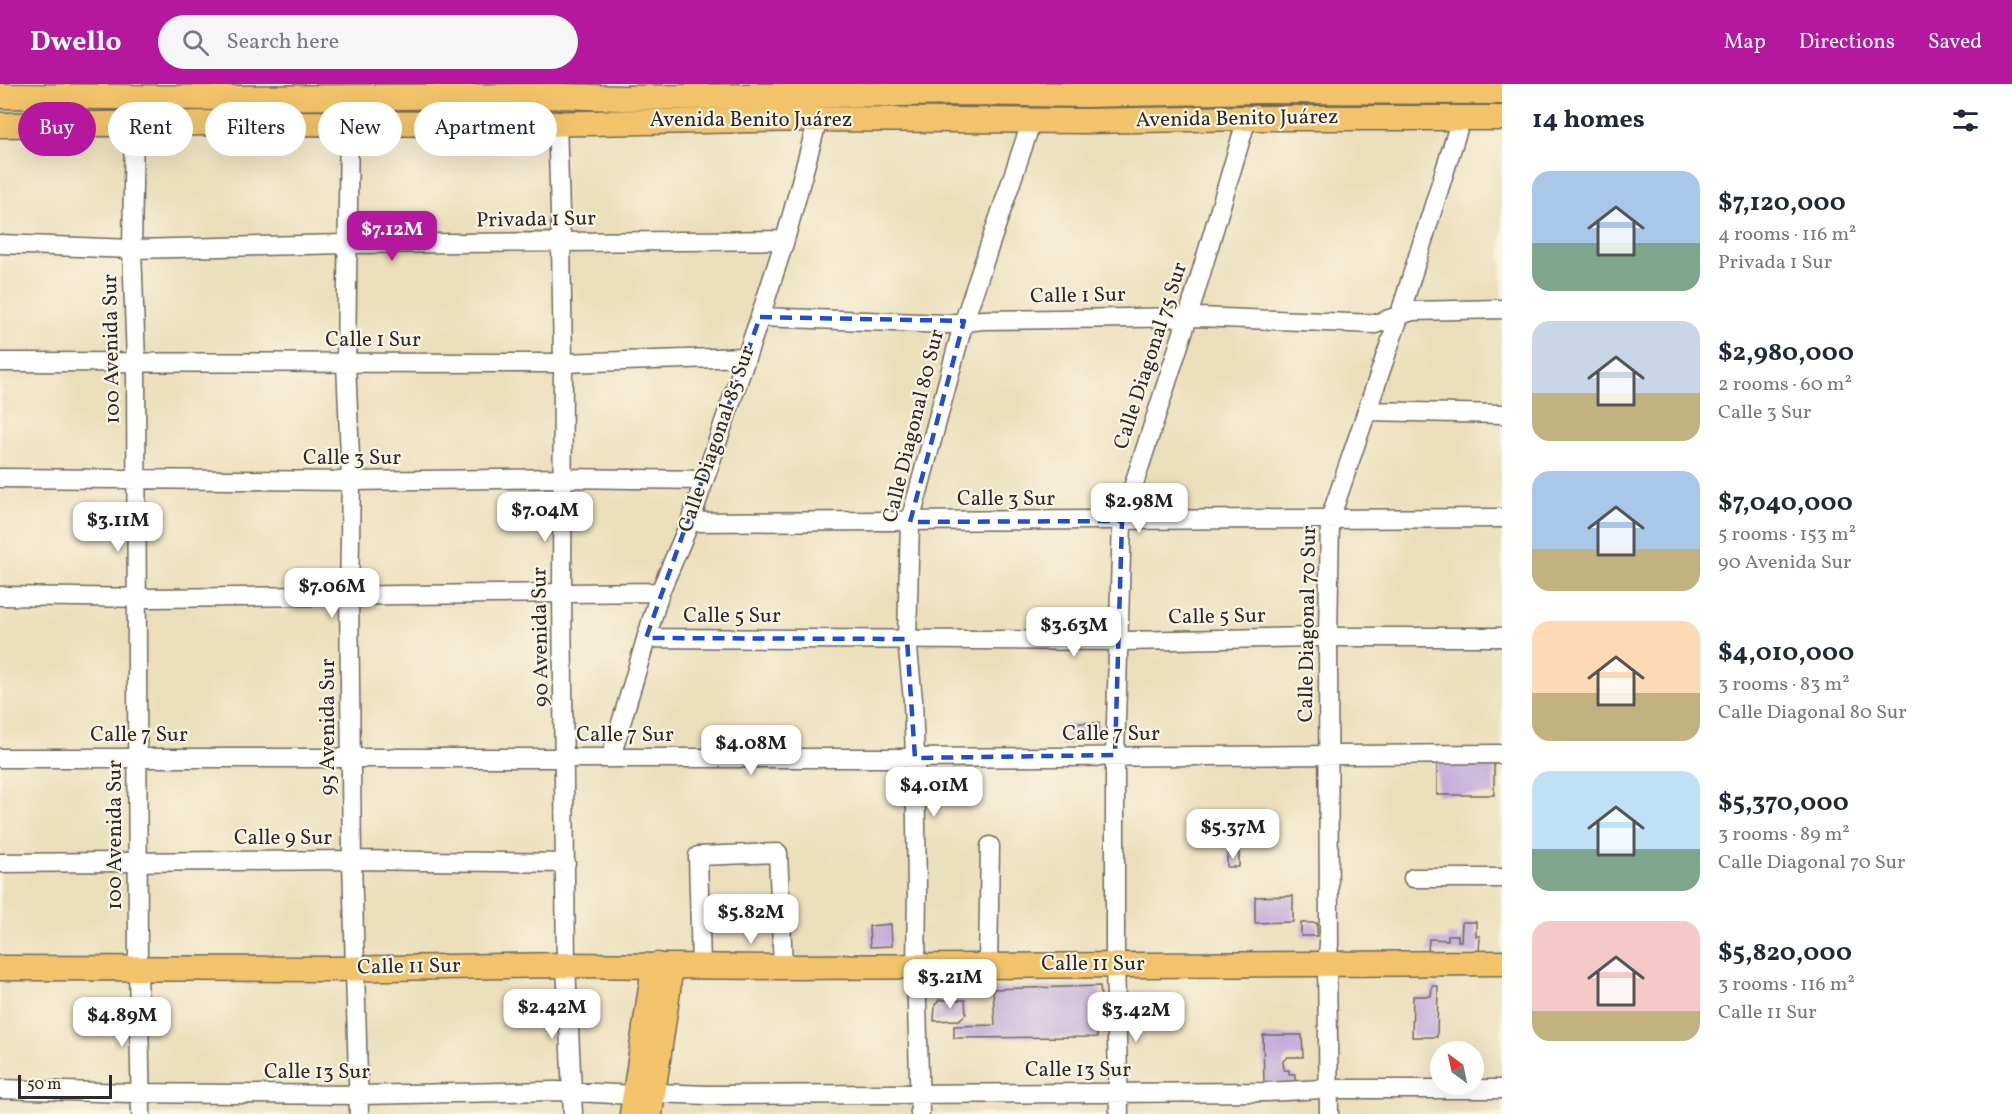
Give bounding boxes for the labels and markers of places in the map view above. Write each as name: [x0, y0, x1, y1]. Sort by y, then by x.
pin: $7.12M: [343, 211, 441, 262]
pin: $2.98M: [1090, 483, 1188, 534]
pin: $7.04M: [496, 492, 594, 543]
pin: $3.11M: [69, 502, 167, 553]
pin: $7.06M: [283, 568, 381, 619]
pin: $3.63M: [1025, 607, 1123, 658]
pin: $4.08M: [702, 725, 800, 776]
pin: $4.01M: [885, 767, 983, 818]
pin: $5.37M: [1184, 809, 1282, 860]
pin: $5.82M: [702, 894, 800, 945]
pin: $3.21M: [901, 959, 999, 1010]
pin: $2.42M: [503, 989, 601, 1040]
pin: $3.42M: [1087, 992, 1185, 1043]
pin: $4.89M: [73, 997, 171, 1048]

